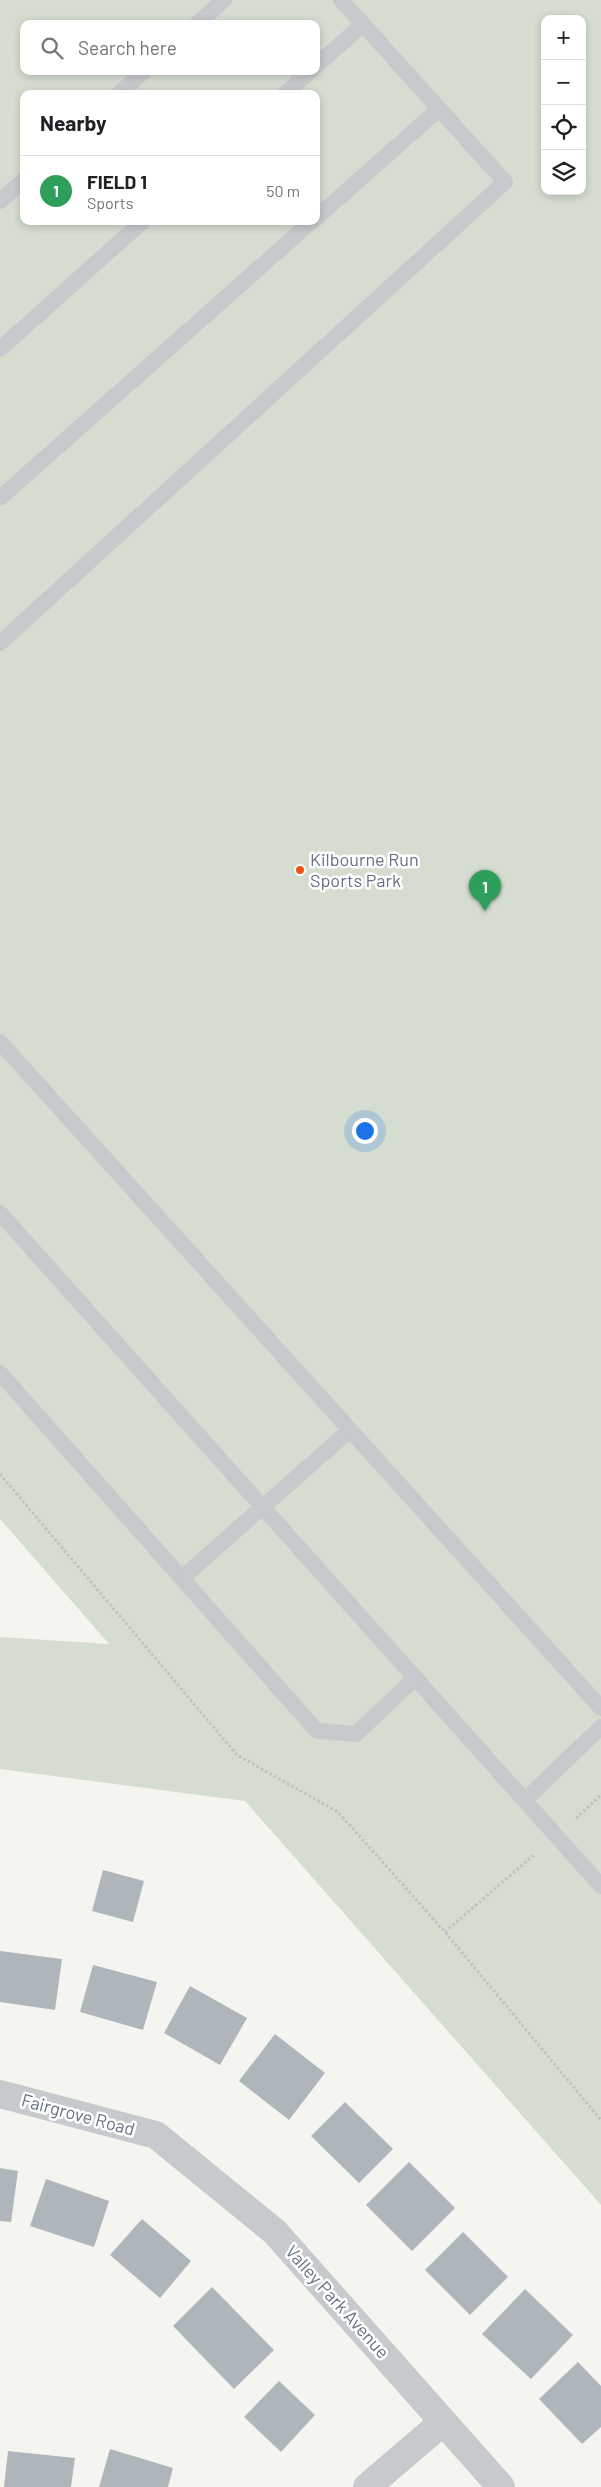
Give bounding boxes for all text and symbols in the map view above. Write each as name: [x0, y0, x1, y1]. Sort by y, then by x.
map controls: [541, 15, 586, 195]
button: +: [541, 15, 586, 60]
search box: [20, 20, 320, 75]
icon: search: [38, 34, 66, 62]
text: Search here: [78, 36, 177, 59]
button: −: [541, 60, 586, 105]
button: locate: [541, 105, 586, 150]
text: Nearby: [40, 110, 106, 135]
button: layers: [541, 150, 586, 195]
text: FIELD 1: [87, 170, 147, 193]
text: 1: [53, 181, 59, 200]
text: 50 m: [266, 181, 300, 200]
text: Sports: [87, 193, 133, 212]
place label: Kilbourne Run Sports Park: [310, 848, 419, 891]
marker: Kilbourne Run Sports Park: [294, 864, 306, 876]
pin: 1: [469, 870, 501, 911]
your location: [352, 1118, 378, 1144]
street label: Fairgrove Road: [19, 2088, 137, 2140]
street label: Valley Park Avenue: [281, 2240, 394, 2362]

